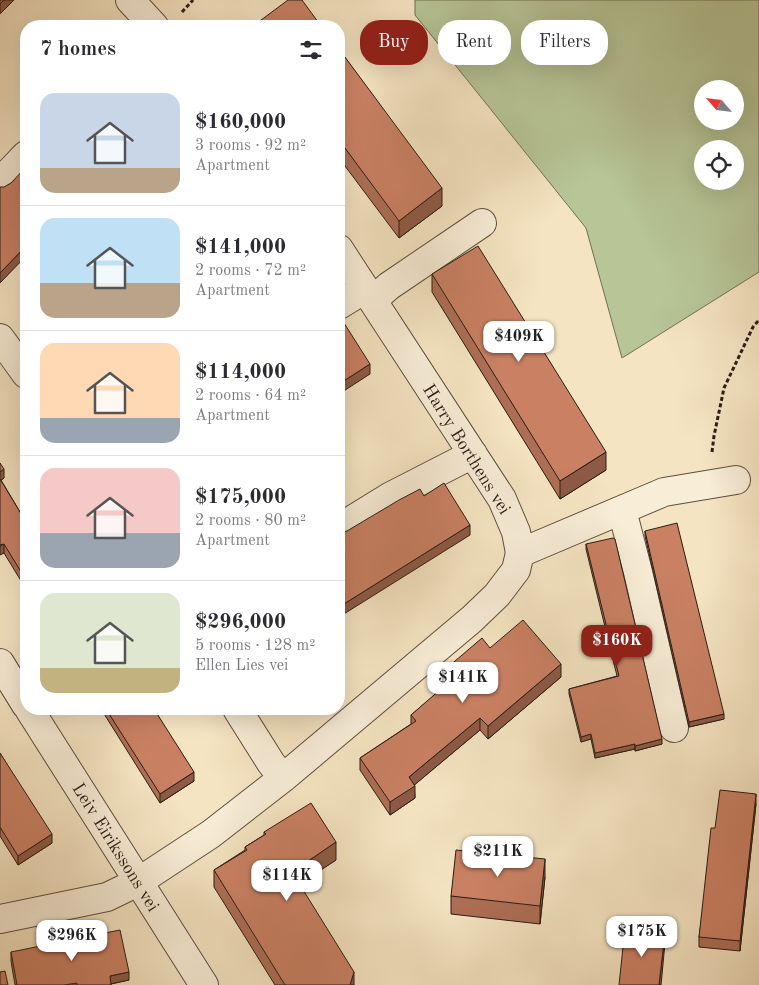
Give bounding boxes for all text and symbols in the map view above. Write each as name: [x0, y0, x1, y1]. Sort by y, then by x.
chip: Buy: [360, 20, 428, 65]
chip: Rent: [438, 20, 511, 65]
chip: Filters: [521, 20, 608, 65]
icon: filters: [297, 36, 325, 64]
text: 7 homes: [40, 39, 116, 60]
north arrow: [694, 80, 744, 130]
map controls: [694, 80, 744, 190]
text: $160,000: [195, 112, 286, 133]
icon: home: [80, 113, 140, 173]
text: 3 rooms · 92 m²: [195, 138, 306, 154]
button: locate: [694, 140, 744, 190]
text: Apartment: [195, 158, 270, 174]
text: $141,000: [195, 237, 286, 258]
icon: home: [80, 238, 140, 298]
text: 2 rooms · 72 m²: [195, 263, 306, 279]
text: Apartment: [195, 283, 270, 299]
pin: $409K: [484, 320, 554, 363]
text: $409K: [494, 329, 544, 345]
text: $114,000: [195, 362, 286, 383]
icon: home: [80, 363, 140, 423]
street label: Harry Borthens vei: [419, 381, 514, 518]
text: 2 rooms · 64 m²: [195, 388, 306, 404]
text: Apartment: [195, 408, 270, 424]
text: $175,000: [195, 487, 286, 508]
icon: home: [80, 488, 140, 548]
text: 2 rooms · 80 m²: [195, 513, 306, 529]
text: Apartment: [195, 533, 270, 549]
text: $296,000: [195, 612, 286, 633]
icon: home: [80, 613, 140, 673]
pin: $160K: [582, 624, 652, 667]
text: $160K: [592, 633, 642, 649]
text: 5 rooms · 128 m²: [195, 638, 315, 654]
text: Ellen Lies vei: [195, 658, 288, 674]
pin: $141K: [428, 662, 498, 704]
text: $141K: [438, 670, 488, 686]
street label: Leiv Eirikssons vei: [68, 780, 162, 915]
pin: $211K: [463, 836, 533, 878]
text: $211K: [473, 844, 523, 860]
pin: $114K: [252, 860, 322, 902]
text: $114K: [262, 868, 312, 884]
pin: $175K: [607, 916, 677, 958]
pin: $296K: [37, 920, 107, 962]
text: $175K: [617, 924, 667, 940]
text: $296K: [47, 928, 97, 944]

